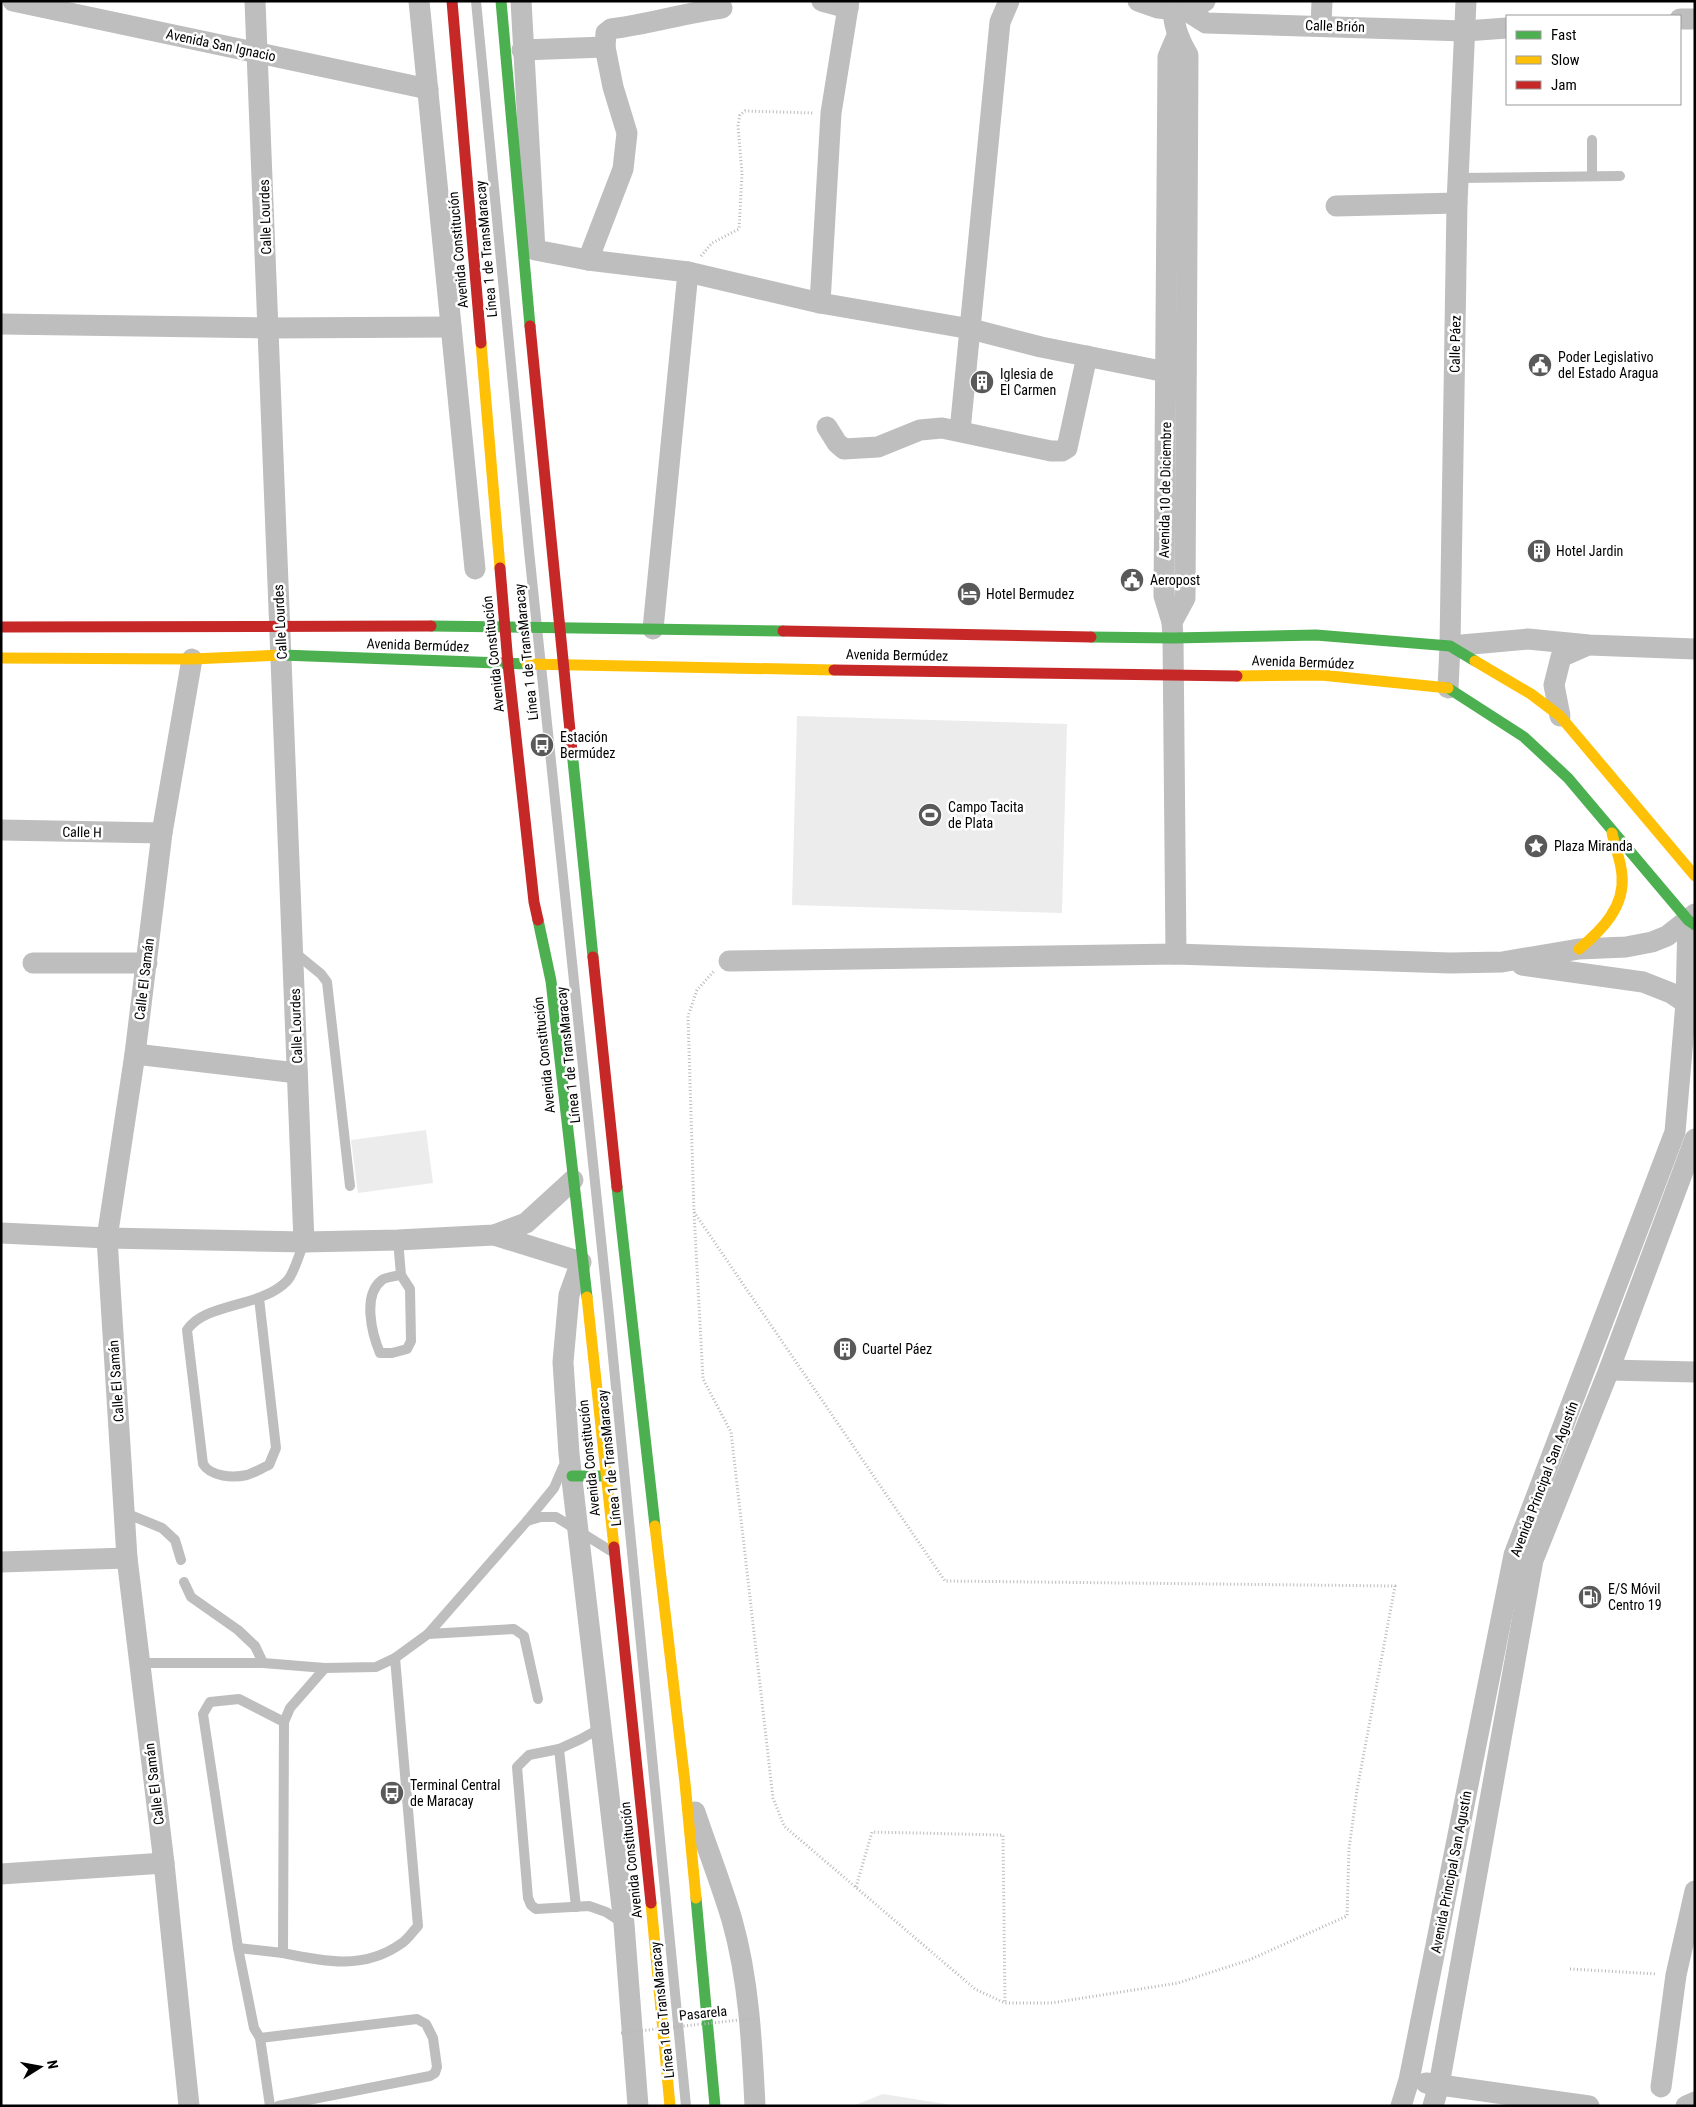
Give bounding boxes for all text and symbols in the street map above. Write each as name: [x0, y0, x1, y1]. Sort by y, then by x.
legend: [1506, 15, 1681, 105]
street label: Calle Brión: [1305, 17, 1365, 35]
street label: Avenida San Ignacio: [165, 26, 277, 64]
text: Fast: [1551, 26, 1576, 44]
text: Slow: [1551, 51, 1580, 69]
text: Jam: [1551, 76, 1577, 94]
street label: Calle Lourdes: [256, 179, 274, 255]
street label: Línea 1 de TransMaracay: [472, 180, 500, 318]
street label: Avenida Constitución: [445, 191, 471, 309]
street label: Calle Páez: [1446, 315, 1464, 373]
place label: Poder Legislativo del Estado Aragua: [1558, 349, 1658, 381]
public building icon: Poder Legislativo del Estado Aragua: [1527, 352, 1553, 378]
place label: Iglesia de El Carmen: [1000, 366, 1056, 398]
building icon: Iglesia de El Carmen: [969, 369, 995, 395]
street label: Avenida 10 de Diciembre: [1156, 421, 1174, 558]
building icon: Hotel Jardin: [1526, 538, 1552, 564]
place label: Hotel Jardin: [1556, 543, 1623, 559]
public building icon: Aeropost: [1119, 567, 1145, 593]
place label: Aeropost: [1150, 572, 1200, 588]
hotel icon: Hotel Bermudez: [956, 581, 982, 607]
street label: Línea 1 de TransMaracay: [511, 583, 541, 721]
street label: Calle Lourdes: [270, 584, 290, 660]
place label: Hotel Bermudez: [986, 586, 1074, 602]
street label: Avenida Constitución: [479, 595, 507, 713]
street label: Avenida Bermúdez: [367, 635, 469, 655]
street label: Avenida Bermúdez: [846, 646, 948, 664]
street label: Avenida Bermúdez: [1252, 652, 1354, 672]
place label: Estación Bermúdez: [560, 729, 615, 761]
bus stop icon: Estación Bermúdez: [529, 732, 555, 758]
place label: Campo Tacita de Plata: [948, 799, 1024, 831]
sports icon: Campo Tacita de Plata: [917, 802, 943, 828]
street label: Calle H: [62, 824, 102, 840]
place icon: Plaza Miranda: [1523, 833, 1549, 859]
place label: Plaza Miranda: [1554, 838, 1633, 854]
street label: Calle El Samán: [131, 937, 157, 1021]
street label: Línea 1 de TransMaracay: [553, 986, 583, 1124]
street label: Calle Lourdes: [287, 988, 305, 1064]
street label: Avenida Constitución: [530, 996, 558, 1114]
building icon: Cuartel Páez: [832, 1336, 858, 1362]
street label: Calle El Samán: [105, 1339, 127, 1423]
place label: Cuartel Páez: [862, 1341, 932, 1357]
street label: Línea 1 de TransMaracay: [594, 1389, 624, 1527]
street label: Avenida Constitución: [575, 1399, 603, 1517]
street label: Avenida Principal San Agustín: [1507, 1399, 1581, 1559]
place label: E/S Móvil Centro 19: [1608, 1581, 1662, 1613]
fuel station icon: E/S Móvil Centro 19: [1577, 1584, 1603, 1610]
street label: Calle El Samán: [141, 1742, 167, 1826]
place label: Terminal Central de Maracay: [410, 1777, 500, 1809]
bus stop icon: Terminal Central de Maracay: [379, 1780, 405, 1806]
street label: Avenida Principal San Agustín: [1427, 1789, 1475, 1955]
street label: Avenida Constitución: [617, 1801, 645, 1919]
street label: Línea 1 de TransMaracay: [647, 1941, 677, 2079]
street label: Pasarela: [678, 2003, 728, 2023]
north arrow: [15, 2042, 65, 2092]
text: N: [44, 2059, 61, 2070]

